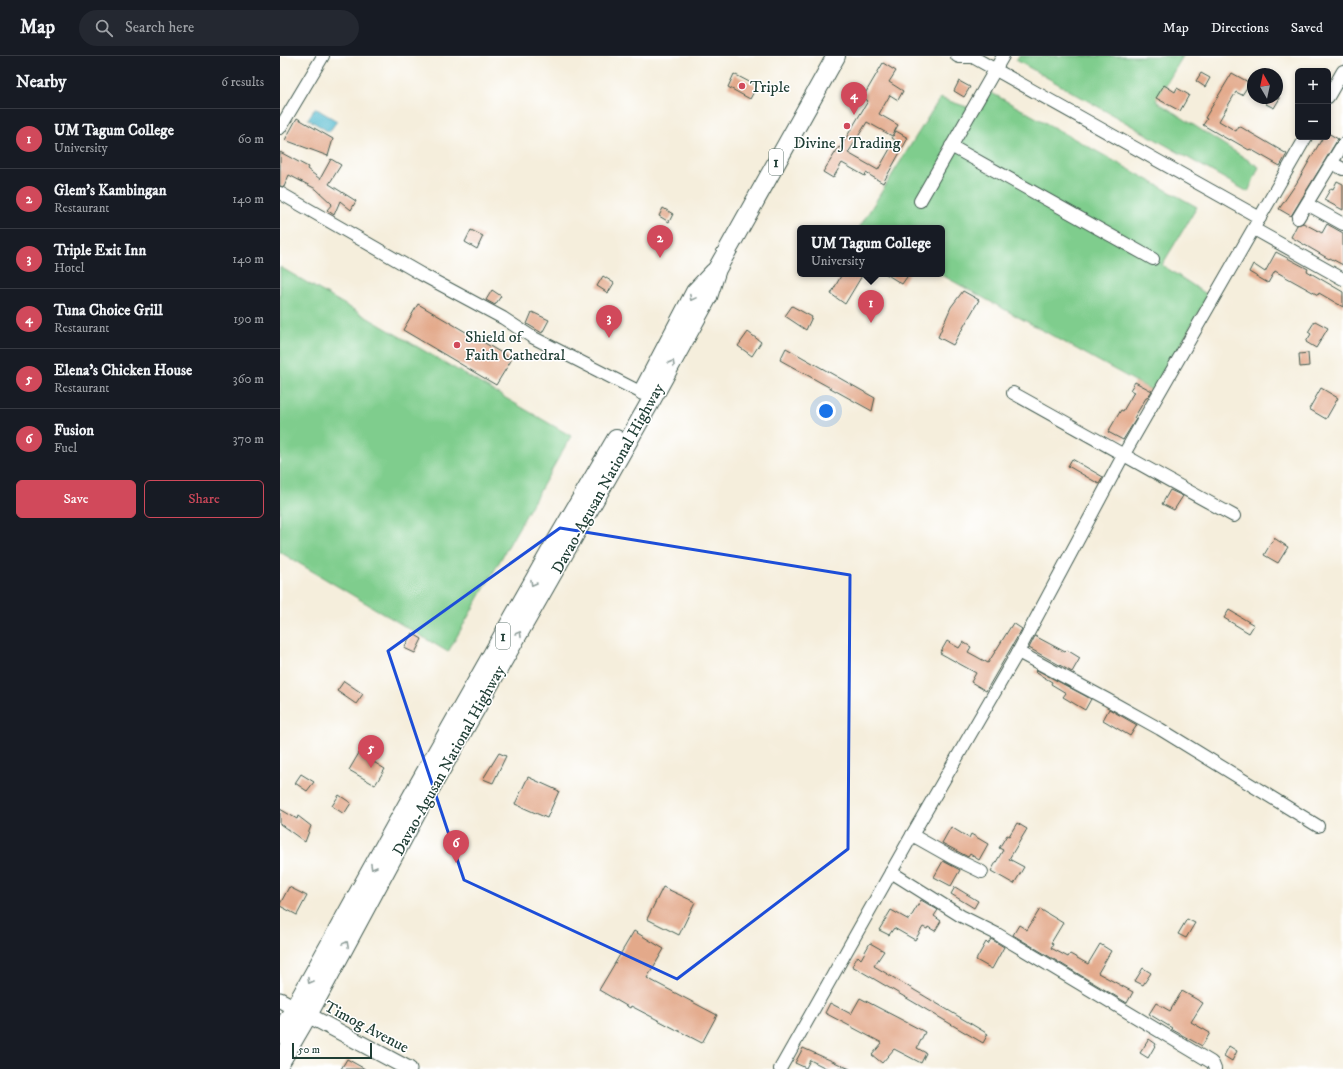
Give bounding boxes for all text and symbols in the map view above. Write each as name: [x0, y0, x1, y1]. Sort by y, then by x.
search box: [79, 10, 359, 46]
text: Map: [20, 16, 55, 39]
icon: search: [93, 17, 115, 39]
text: Search here: [125, 18, 194, 37]
text: Map: [1163, 19, 1189, 37]
text: Directions: [1211, 19, 1269, 37]
text: Saved: [1291, 19, 1323, 37]
north arrow: [1247, 68, 1283, 104]
map controls: [1295, 68, 1331, 140]
button: +: [1295, 68, 1331, 104]
text: Nearby: [16, 71, 66, 93]
text: 6 results: [221, 74, 264, 90]
place label: Triple: [750, 77, 790, 97]
marker: Triple: [737, 81, 747, 91]
pin: 4: [841, 82, 867, 115]
button: −: [1295, 104, 1331, 140]
text: UM Tagum College: [54, 121, 174, 140]
marker: Divine J Trading: [842, 121, 852, 131]
text: 1: [27, 131, 31, 147]
text: 60 m: [238, 131, 264, 147]
place label: Divine J Trading: [794, 133, 901, 153]
text: University: [54, 140, 108, 156]
road number: 1: [769, 149, 783, 175]
text: Glem's Kambingan: [54, 181, 167, 200]
text: 2: [26, 191, 32, 207]
text: 140 m: [232, 191, 264, 207]
text: Restaurant: [54, 200, 110, 216]
pin: 2: [647, 225, 673, 258]
popup: [797, 225, 945, 277]
text: UM Tagum College: [811, 234, 931, 253]
text: Triple Exit Inn: [54, 241, 146, 260]
text: 3: [27, 251, 31, 267]
text: 140 m: [232, 251, 264, 267]
text: University: [811, 253, 865, 269]
text: Hotel: [54, 260, 85, 276]
pin: 1: [858, 290, 884, 323]
one-way arrow: [689, 294, 697, 302]
text: Tuna Choice Grill: [54, 301, 163, 320]
pin: 3: [596, 305, 622, 338]
text: 4: [25, 311, 33, 327]
text: 190 m: [233, 311, 264, 327]
text: Restaurant: [54, 320, 110, 336]
place label: Shield of Faith Cathedral: [465, 327, 565, 365]
marker: Shield of Faith Cathedral: [452, 340, 462, 350]
one-way arrow: [668, 360, 675, 367]
text: Elena's Chicken House: [54, 361, 192, 380]
text: 5: [26, 371, 32, 387]
text: 360 m: [233, 371, 264, 387]
street label: Davao-Agusan National Highway: [547, 379, 669, 577]
text: Restaurant: [54, 380, 110, 396]
your location: [816, 401, 836, 421]
text: Fusion: [54, 421, 94, 440]
text: 6: [26, 431, 32, 447]
text: 370 m: [233, 431, 264, 447]
text: Fuel: [54, 440, 77, 456]
button: Save: [16, 480, 136, 518]
button: Share: [144, 480, 264, 518]
one-way arrow: [530, 579, 537, 586]
road number: 1: [496, 623, 510, 649]
one-way arrow: [514, 631, 521, 638]
street label: Davao-Agusan National Highway: [388, 661, 510, 859]
pin: 5: [358, 735, 384, 768]
pin: 6: [443, 830, 469, 863]
one-way arrow: [370, 863, 377, 870]
one-way arrow: [342, 940, 349, 948]
one-way arrow: [308, 977, 315, 984]
street label: Timog Avenue: [321, 996, 413, 1058]
scale bar: [292, 1041, 372, 1060]
text: 50 m: [298, 1043, 320, 1057]

